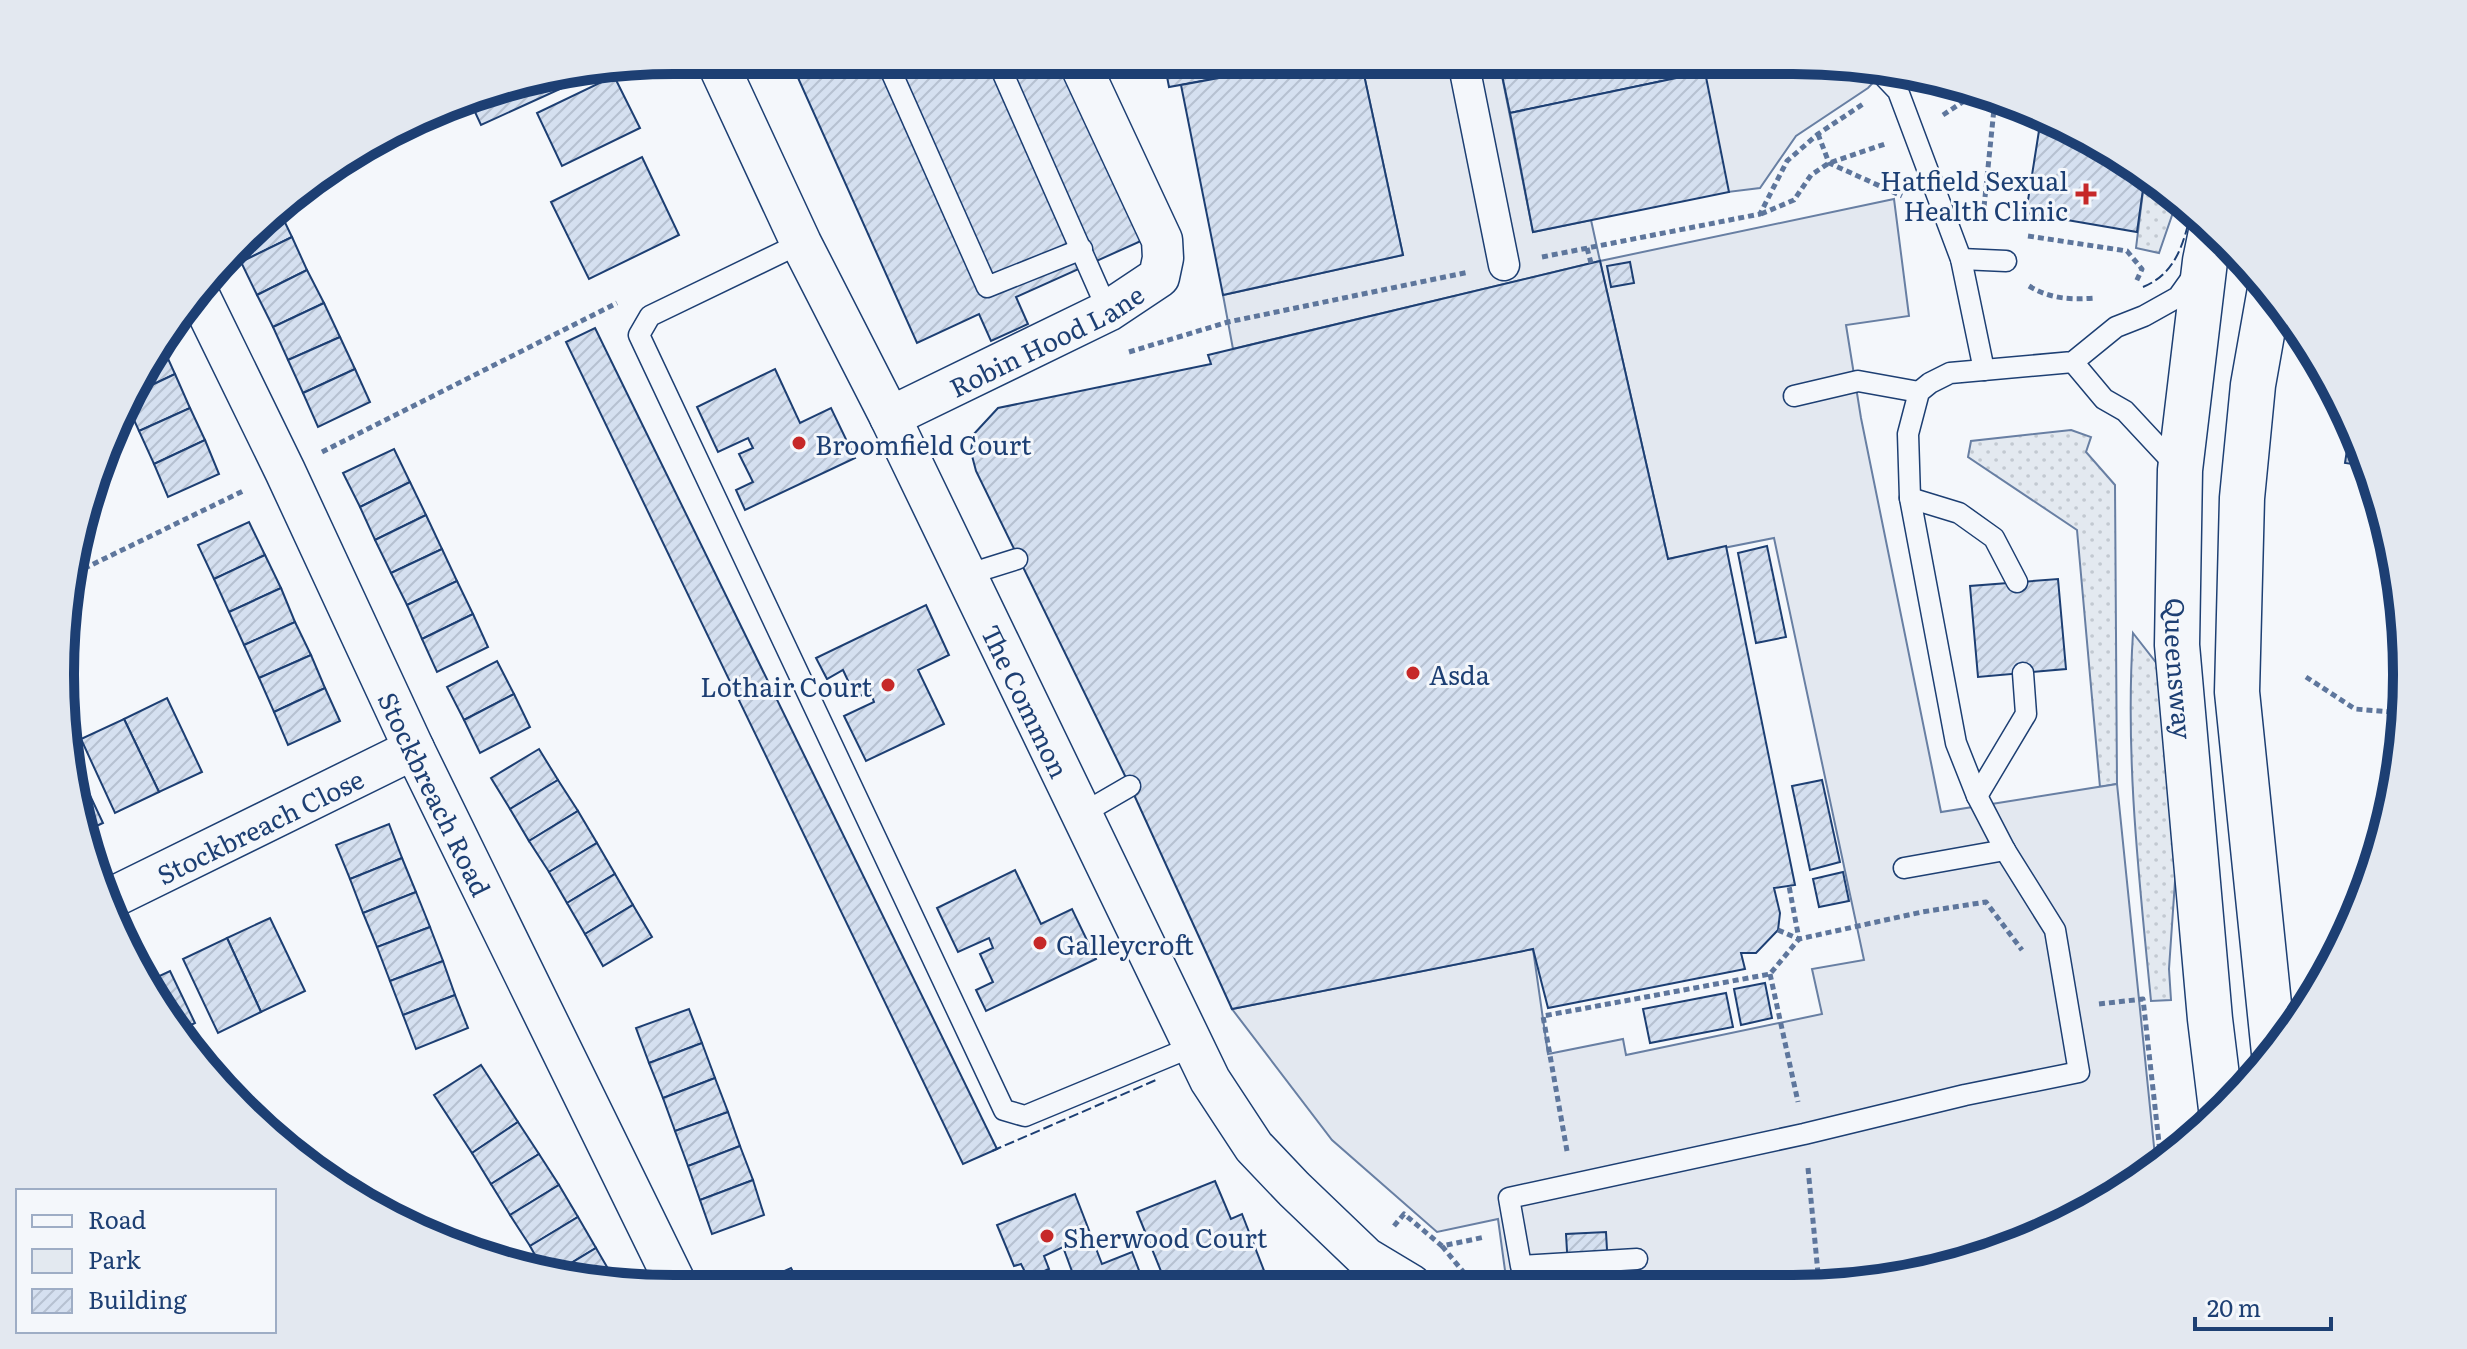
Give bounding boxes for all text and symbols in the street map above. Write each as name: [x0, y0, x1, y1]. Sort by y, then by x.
place label: Hatfield Sexual Health Clinic: [1880, 160, 2068, 229]
marker: Hatfield Sexual Health Clinic: [2075, 183, 2097, 205]
street label: Robin Hood Lane: [942, 274, 1151, 405]
place label: Broomfield Court: [815, 424, 1032, 463]
marker: Broomfield Court: [790, 434, 808, 452]
street label: Queensway: [2157, 598, 2205, 741]
street label: The Common: [973, 617, 1080, 784]
place label: Asda: [1429, 654, 1490, 693]
marker: Asda: [1404, 664, 1422, 682]
place label: Lothair Court: [700, 666, 872, 705]
marker: Lothair Court: [879, 676, 897, 694]
street label: Stockbreach Road: [370, 685, 502, 902]
street label: Stockbreach Close: [149, 758, 369, 893]
place label: Galleycroft: [1056, 924, 1194, 963]
marker: Galleycroft: [1031, 934, 1049, 952]
legend: [16, 1189, 276, 1333]
text: Road: [88, 1201, 147, 1236]
place label: Sherwood Court: [1063, 1217, 1268, 1256]
marker: Sherwood Court: [1038, 1227, 1056, 1245]
text: Park: [88, 1241, 141, 1276]
text: Building: [88, 1281, 187, 1316]
scale bar: [2195, 1281, 2331, 1331]
text: 20 m: [2207, 1289, 2261, 1324]

